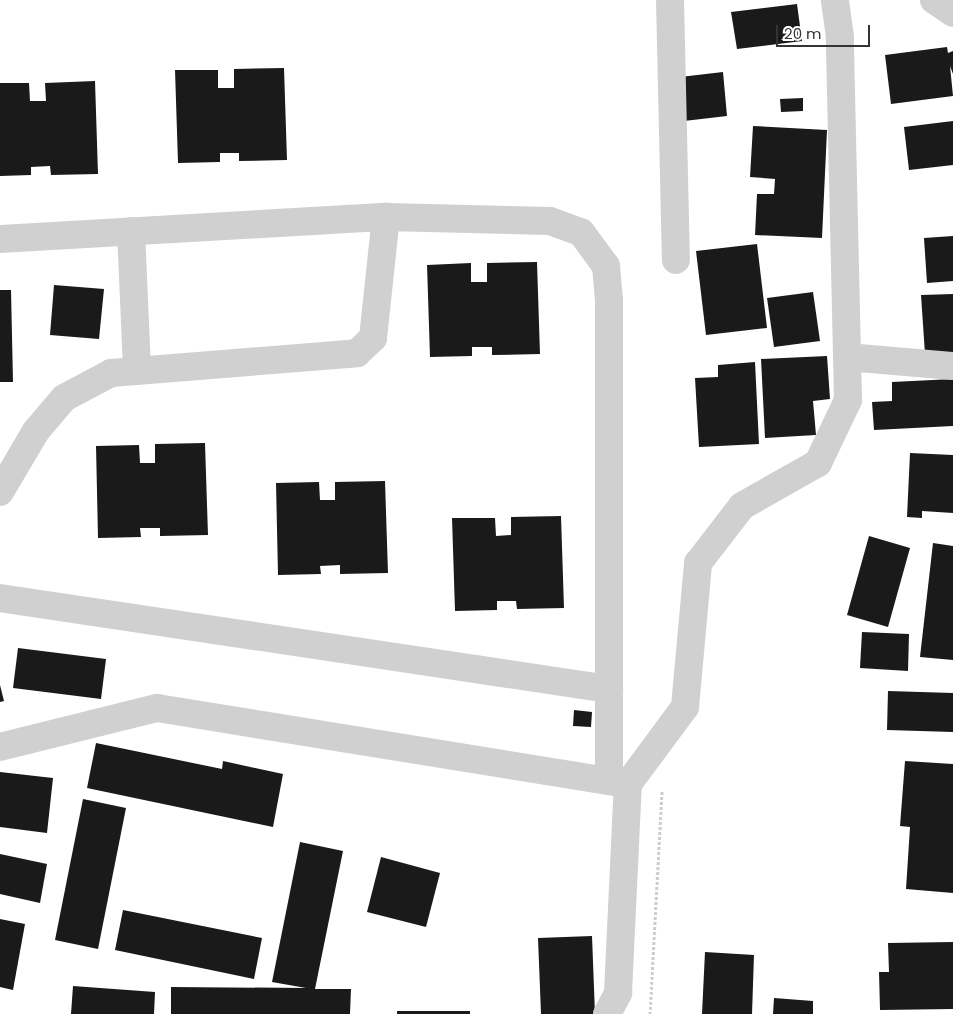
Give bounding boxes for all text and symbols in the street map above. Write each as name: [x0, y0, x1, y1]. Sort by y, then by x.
scale bar: [778, 15, 872, 47]
text: 20 m: [784, 23, 822, 44]

